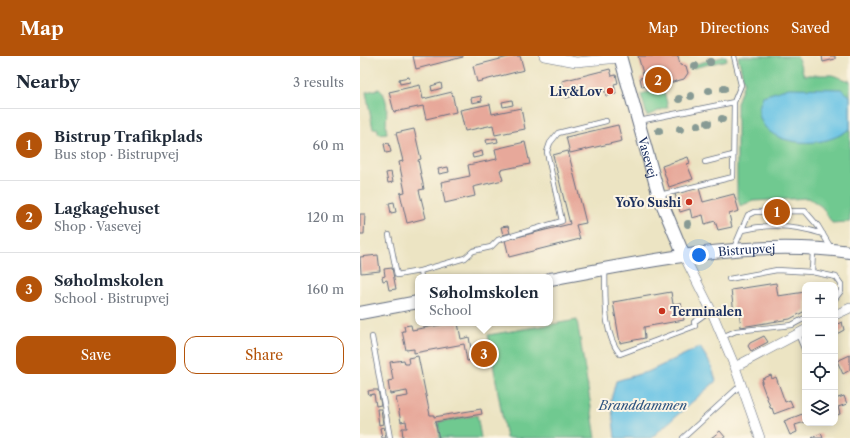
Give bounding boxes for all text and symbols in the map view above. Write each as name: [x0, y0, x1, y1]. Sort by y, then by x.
text: Map: [20, 17, 64, 40]
text: Map: [648, 19, 678, 37]
text: Directions: [700, 19, 769, 37]
text: Saved: [791, 19, 830, 37]
pin: 2: [645, 65, 671, 95]
text: Nearby: [16, 72, 80, 92]
text: 3 results: [293, 74, 344, 90]
place label: Liv&Lov: [550, 84, 603, 99]
marker: Liv&Lov: [605, 86, 615, 96]
text: Bistrup Trafikplads: [54, 127, 203, 146]
street label: Vasevej: [635, 134, 661, 179]
text: 1: [26, 137, 32, 153]
text: 60 m: [313, 137, 344, 153]
text: Bus stop · Bistrupvej: [54, 146, 179, 162]
place label: YoYo Sushi: [614, 195, 682, 210]
marker: YoYo Sushi: [684, 197, 694, 207]
pin: 1: [764, 197, 790, 227]
text: Lagkagehuset: [54, 199, 160, 218]
text: 2: [25, 209, 33, 225]
text: 120 m: [307, 209, 344, 225]
text: Shop · Vasevej: [54, 218, 141, 234]
street label: Bistrupvej: [717, 240, 775, 259]
your location: [689, 245, 709, 265]
text: Søholmskolen: [54, 271, 164, 290]
popup: [415, 274, 553, 326]
text: 3: [25, 281, 33, 297]
text: 160 m: [307, 281, 344, 297]
map controls: [802, 282, 838, 426]
button: +: [802, 282, 838, 318]
text: Søholmskolen: [429, 283, 539, 302]
text: School · Bistrupvej: [54, 290, 169, 306]
text: School: [429, 302, 472, 318]
place label: Terminalen: [670, 304, 743, 319]
marker: Terminalen: [657, 306, 667, 316]
button: −: [802, 318, 838, 354]
button: Save: [16, 336, 176, 374]
button: Share: [184, 336, 344, 374]
pin: 3: [471, 339, 497, 369]
button: locate: [802, 354, 838, 390]
button: layers: [802, 390, 838, 426]
water label: Branddammen: [598, 397, 687, 413]

